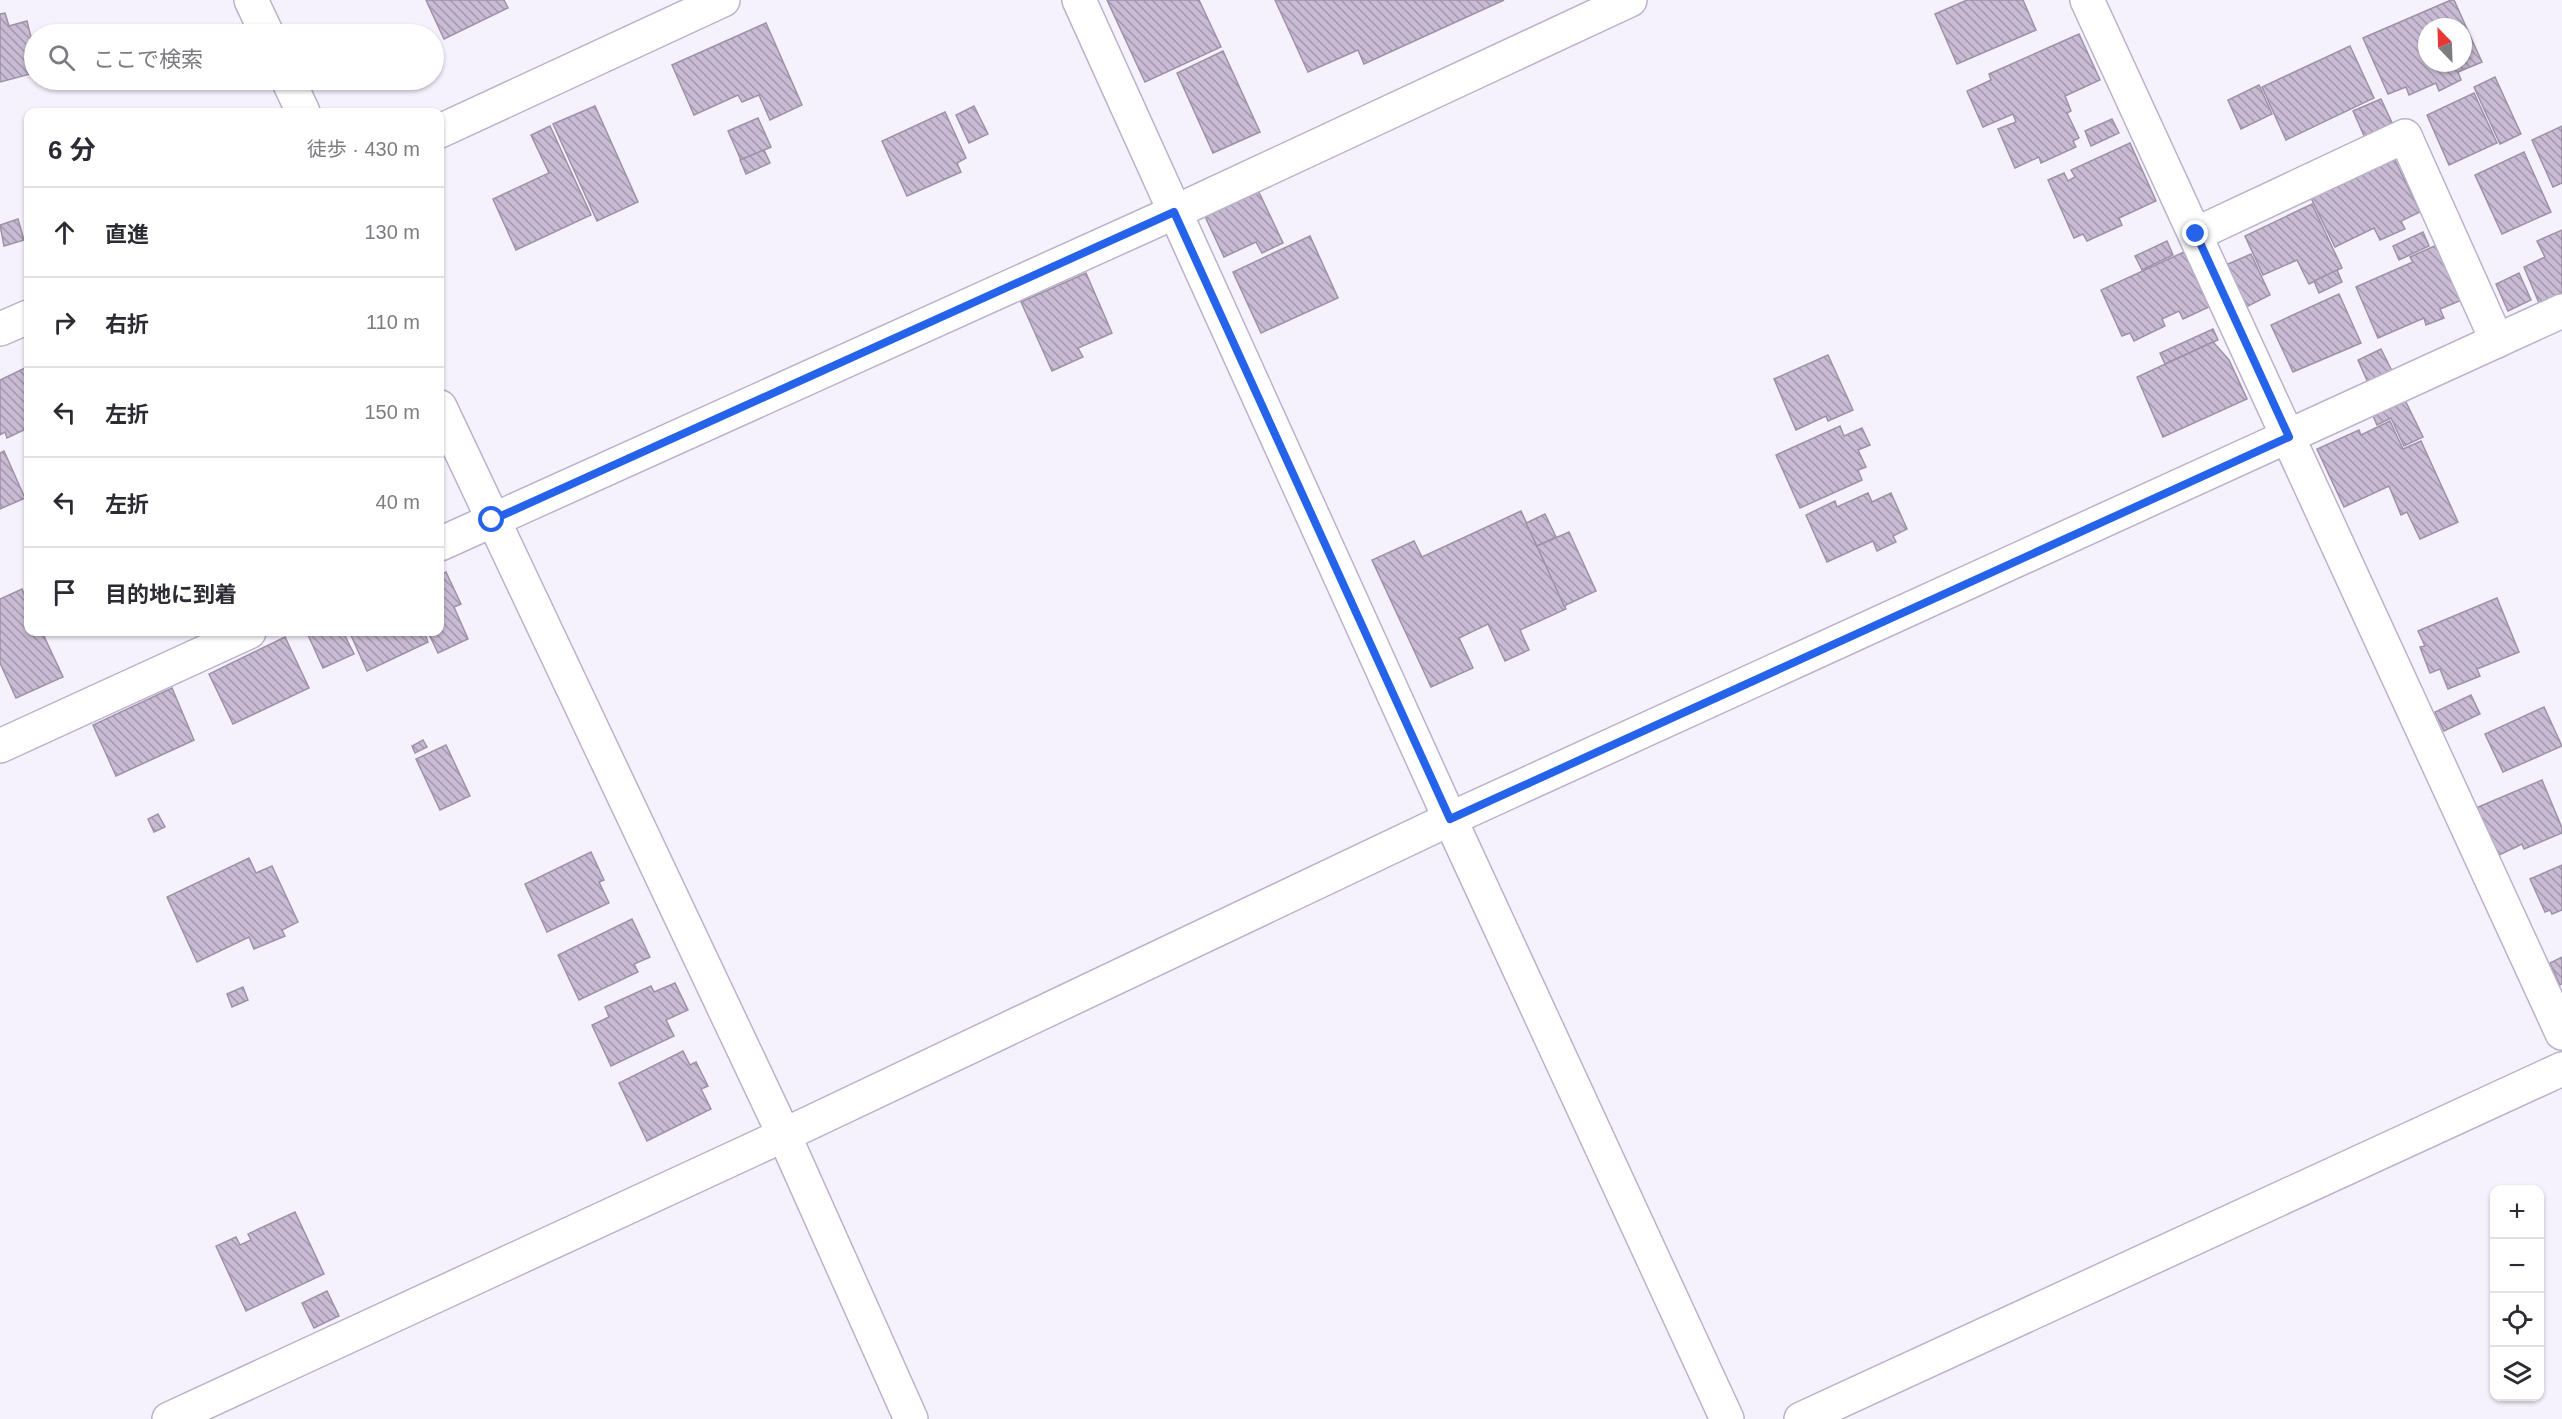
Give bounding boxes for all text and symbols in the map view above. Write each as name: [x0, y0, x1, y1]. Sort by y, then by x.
north arrow: [2418, 18, 2472, 72]
search box: [24, 24, 444, 90]
icon: search: [45, 41, 78, 74]
text: ここで検索: [93, 47, 203, 72]
text: 6 分: [48, 135, 96, 165]
text: 徒歩 · 430 m: [307, 138, 420, 160]
icon: ahead: [48, 216, 81, 249]
route end: [2182, 220, 2208, 246]
text: 130 m: [364, 221, 420, 243]
text: 直進: [105, 222, 149, 247]
icon: right: [48, 306, 81, 339]
text: 110 m: [366, 311, 420, 333]
text: 右折: [105, 312, 149, 337]
icon: left: [48, 396, 81, 429]
text: 150 m: [364, 401, 420, 423]
text: 左折: [105, 402, 149, 427]
icon: left: [48, 486, 81, 519]
text: 40 m: [376, 491, 420, 513]
text: 左折: [105, 492, 149, 517]
route start: [478, 506, 504, 532]
icon: arrive: [48, 576, 81, 609]
text: 目的地に到着: [105, 582, 237, 607]
map controls: [2490, 1185, 2544, 1401]
button: +: [2490, 1185, 2544, 1239]
button: −: [2490, 1239, 2544, 1293]
button: locate: [2490, 1293, 2544, 1347]
button: layers: [2490, 1347, 2544, 1401]

